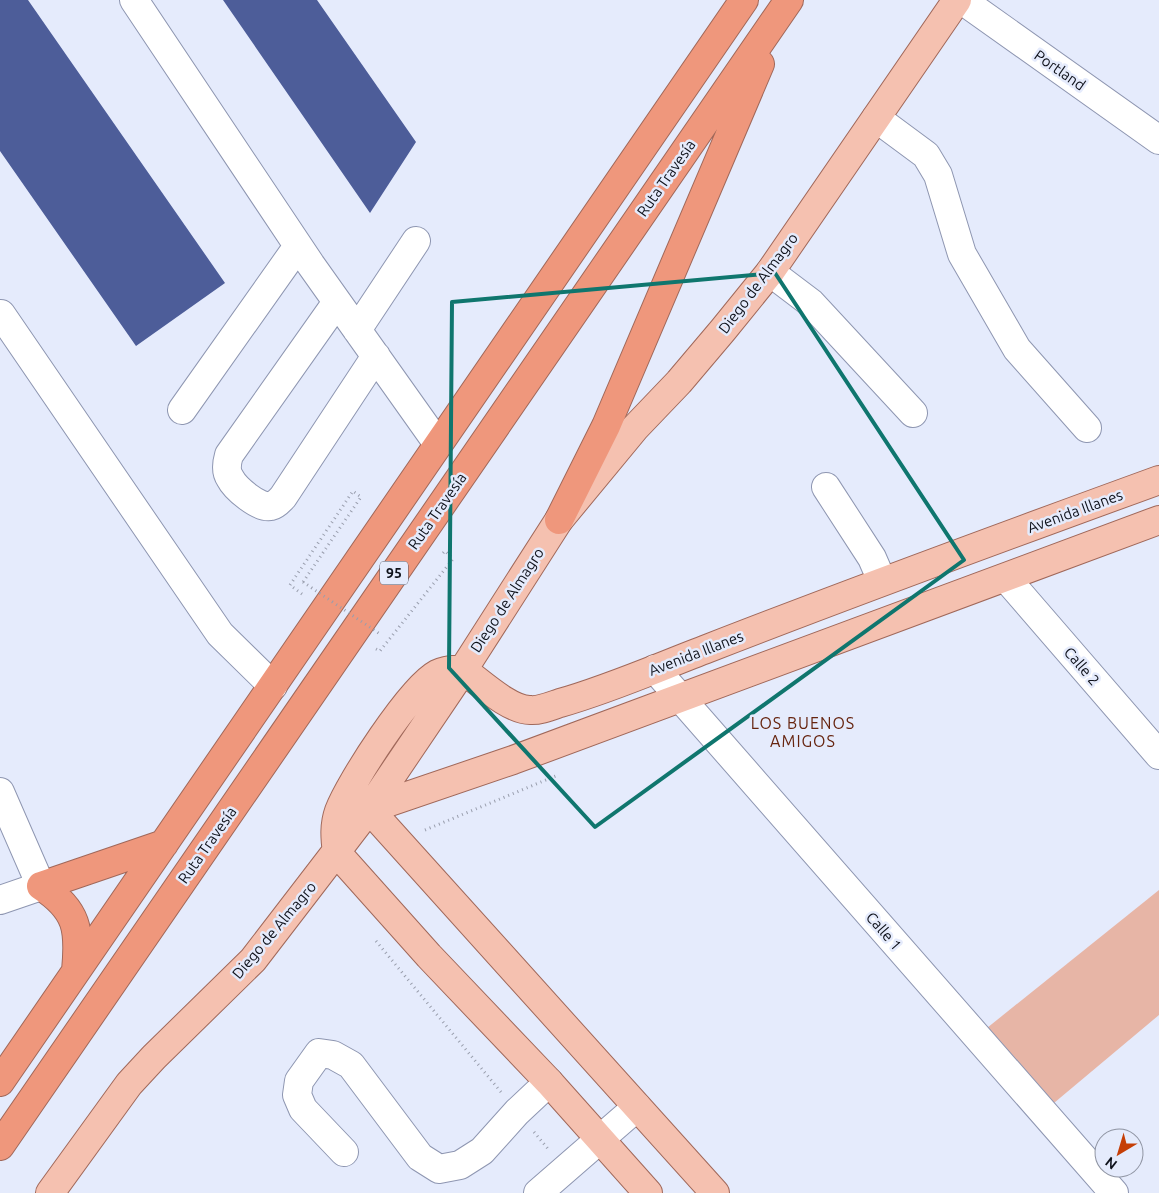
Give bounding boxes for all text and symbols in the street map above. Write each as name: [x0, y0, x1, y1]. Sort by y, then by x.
street label: Portland: [1031, 46, 1089, 94]
street label: Ruta Travesía: [633, 136, 699, 220]
street label: Diego de Almagro: [715, 229, 801, 337]
street label: Ruta Travesía: [404, 469, 470, 553]
street label: Avenida Illanes: [1025, 486, 1125, 536]
street label: Diego de Almagro: [467, 545, 547, 655]
road number: 95: [380, 562, 408, 584]
street label: Avenida Illanes: [646, 627, 746, 679]
street label: Calle 2: [1061, 643, 1103, 689]
district label: LOS BUENOS AMIGOS: [751, 714, 855, 750]
street label: Ruta Travesía: [174, 803, 240, 887]
street label: Diego de Almagro: [229, 878, 319, 982]
street label: Calle 1: [863, 908, 905, 954]
north arrow: [1094, 1128, 1144, 1178]
text: N: [1102, 1154, 1120, 1173]

